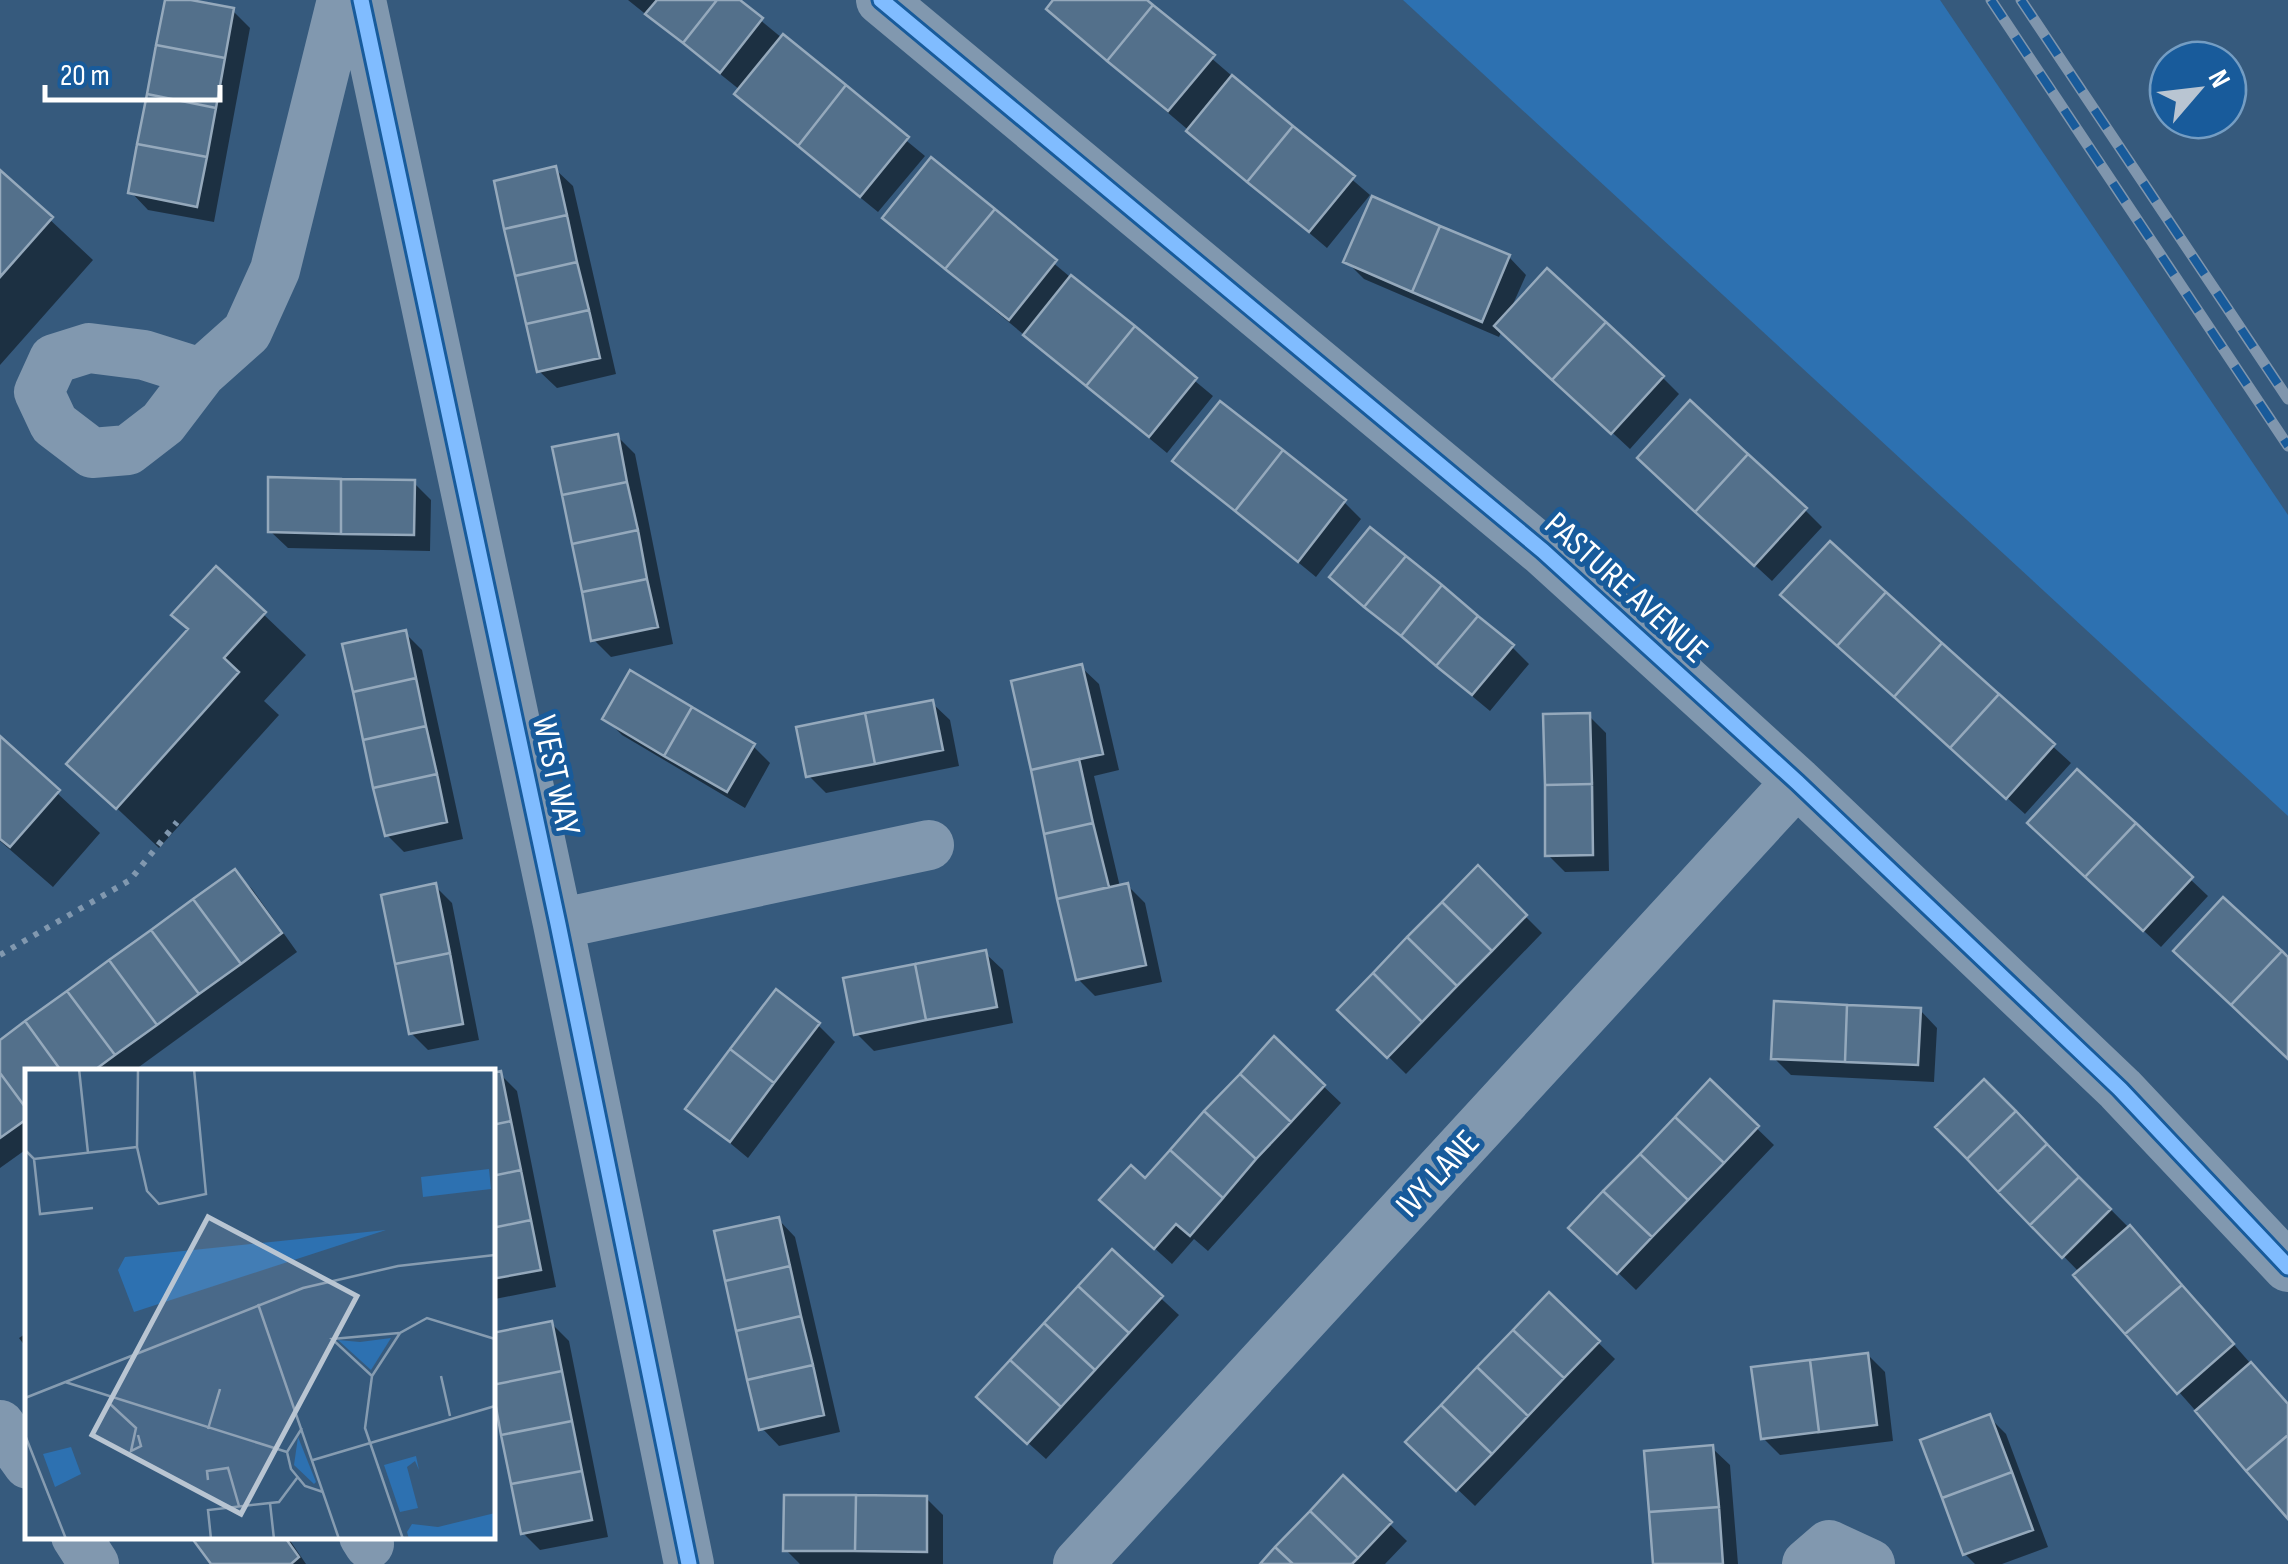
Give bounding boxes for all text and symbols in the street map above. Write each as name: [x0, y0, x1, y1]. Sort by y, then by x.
scale bar: [45, 40, 220, 102]
north arrow: [2148, 40, 2248, 140]
text: 20 m: [60, 58, 110, 94]
text: N: [2201, 65, 2237, 93]
street label: PASTURE AVENUE: [1535, 504, 1717, 673]
street label: WEST WAY: [522, 711, 589, 840]
inset map: [25, 1069, 495, 1539]
street label: IVY LANE: [1387, 1121, 1489, 1227]

